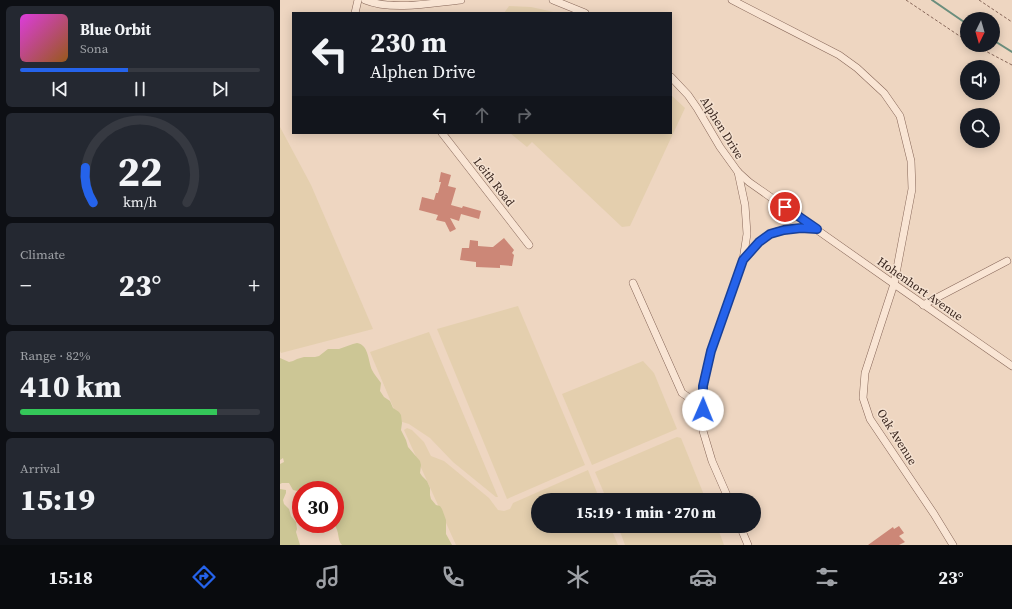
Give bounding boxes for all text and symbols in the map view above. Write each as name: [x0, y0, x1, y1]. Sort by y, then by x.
north arrow: [960, 12, 1000, 52]
map controls: [960, 12, 1000, 148]
text: Blue Orbit: [80, 19, 151, 40]
text: 230 m: [370, 23, 447, 61]
icon: left: [304, 28, 356, 80]
text: Sona: [80, 40, 108, 57]
text: Alphen Drive: [370, 59, 476, 84]
button: sound: [960, 60, 1000, 100]
icon: previous: [49, 78, 71, 100]
icon: pause: [129, 78, 151, 100]
icon: next: [209, 78, 231, 100]
street label: Alphen Drive: [697, 94, 747, 162]
icon: left: [429, 104, 451, 126]
icon: ahead: [471, 104, 493, 126]
icon: right: [513, 104, 535, 126]
button: search: [960, 108, 1000, 148]
text: 22: [117, 143, 163, 200]
street label: Leith Road: [470, 154, 518, 210]
pin: [768, 190, 802, 224]
text: km/h: [123, 192, 157, 212]
icon: arrive: [774, 196, 796, 218]
text: Climate: [20, 246, 65, 263]
street label: Hohenhort Avenue: [874, 253, 966, 325]
text: 23°: [119, 265, 161, 306]
text: −: [20, 270, 32, 300]
text: +: [248, 270, 260, 300]
text: Range · 82%: [20, 347, 91, 364]
text: 410 km: [20, 366, 121, 407]
position arrow: [682, 389, 724, 431]
street label: Oak Avenue: [873, 406, 921, 468]
text: Arrival: [20, 460, 60, 477]
text: 15:19: [20, 479, 95, 520]
speed limit sign: 30: [292, 481, 344, 533]
text: 15:19 · 1 min · 270 m: [576, 502, 716, 523]
icon: directions: [190, 563, 218, 591]
icon: music: [314, 563, 342, 591]
icon: phone: [439, 563, 467, 591]
icon: climate: [564, 563, 592, 591]
icon: car: [689, 563, 717, 591]
icon: filters: [813, 563, 841, 591]
text: 15:18: [48, 565, 93, 590]
text: 23°: [938, 565, 964, 590]

